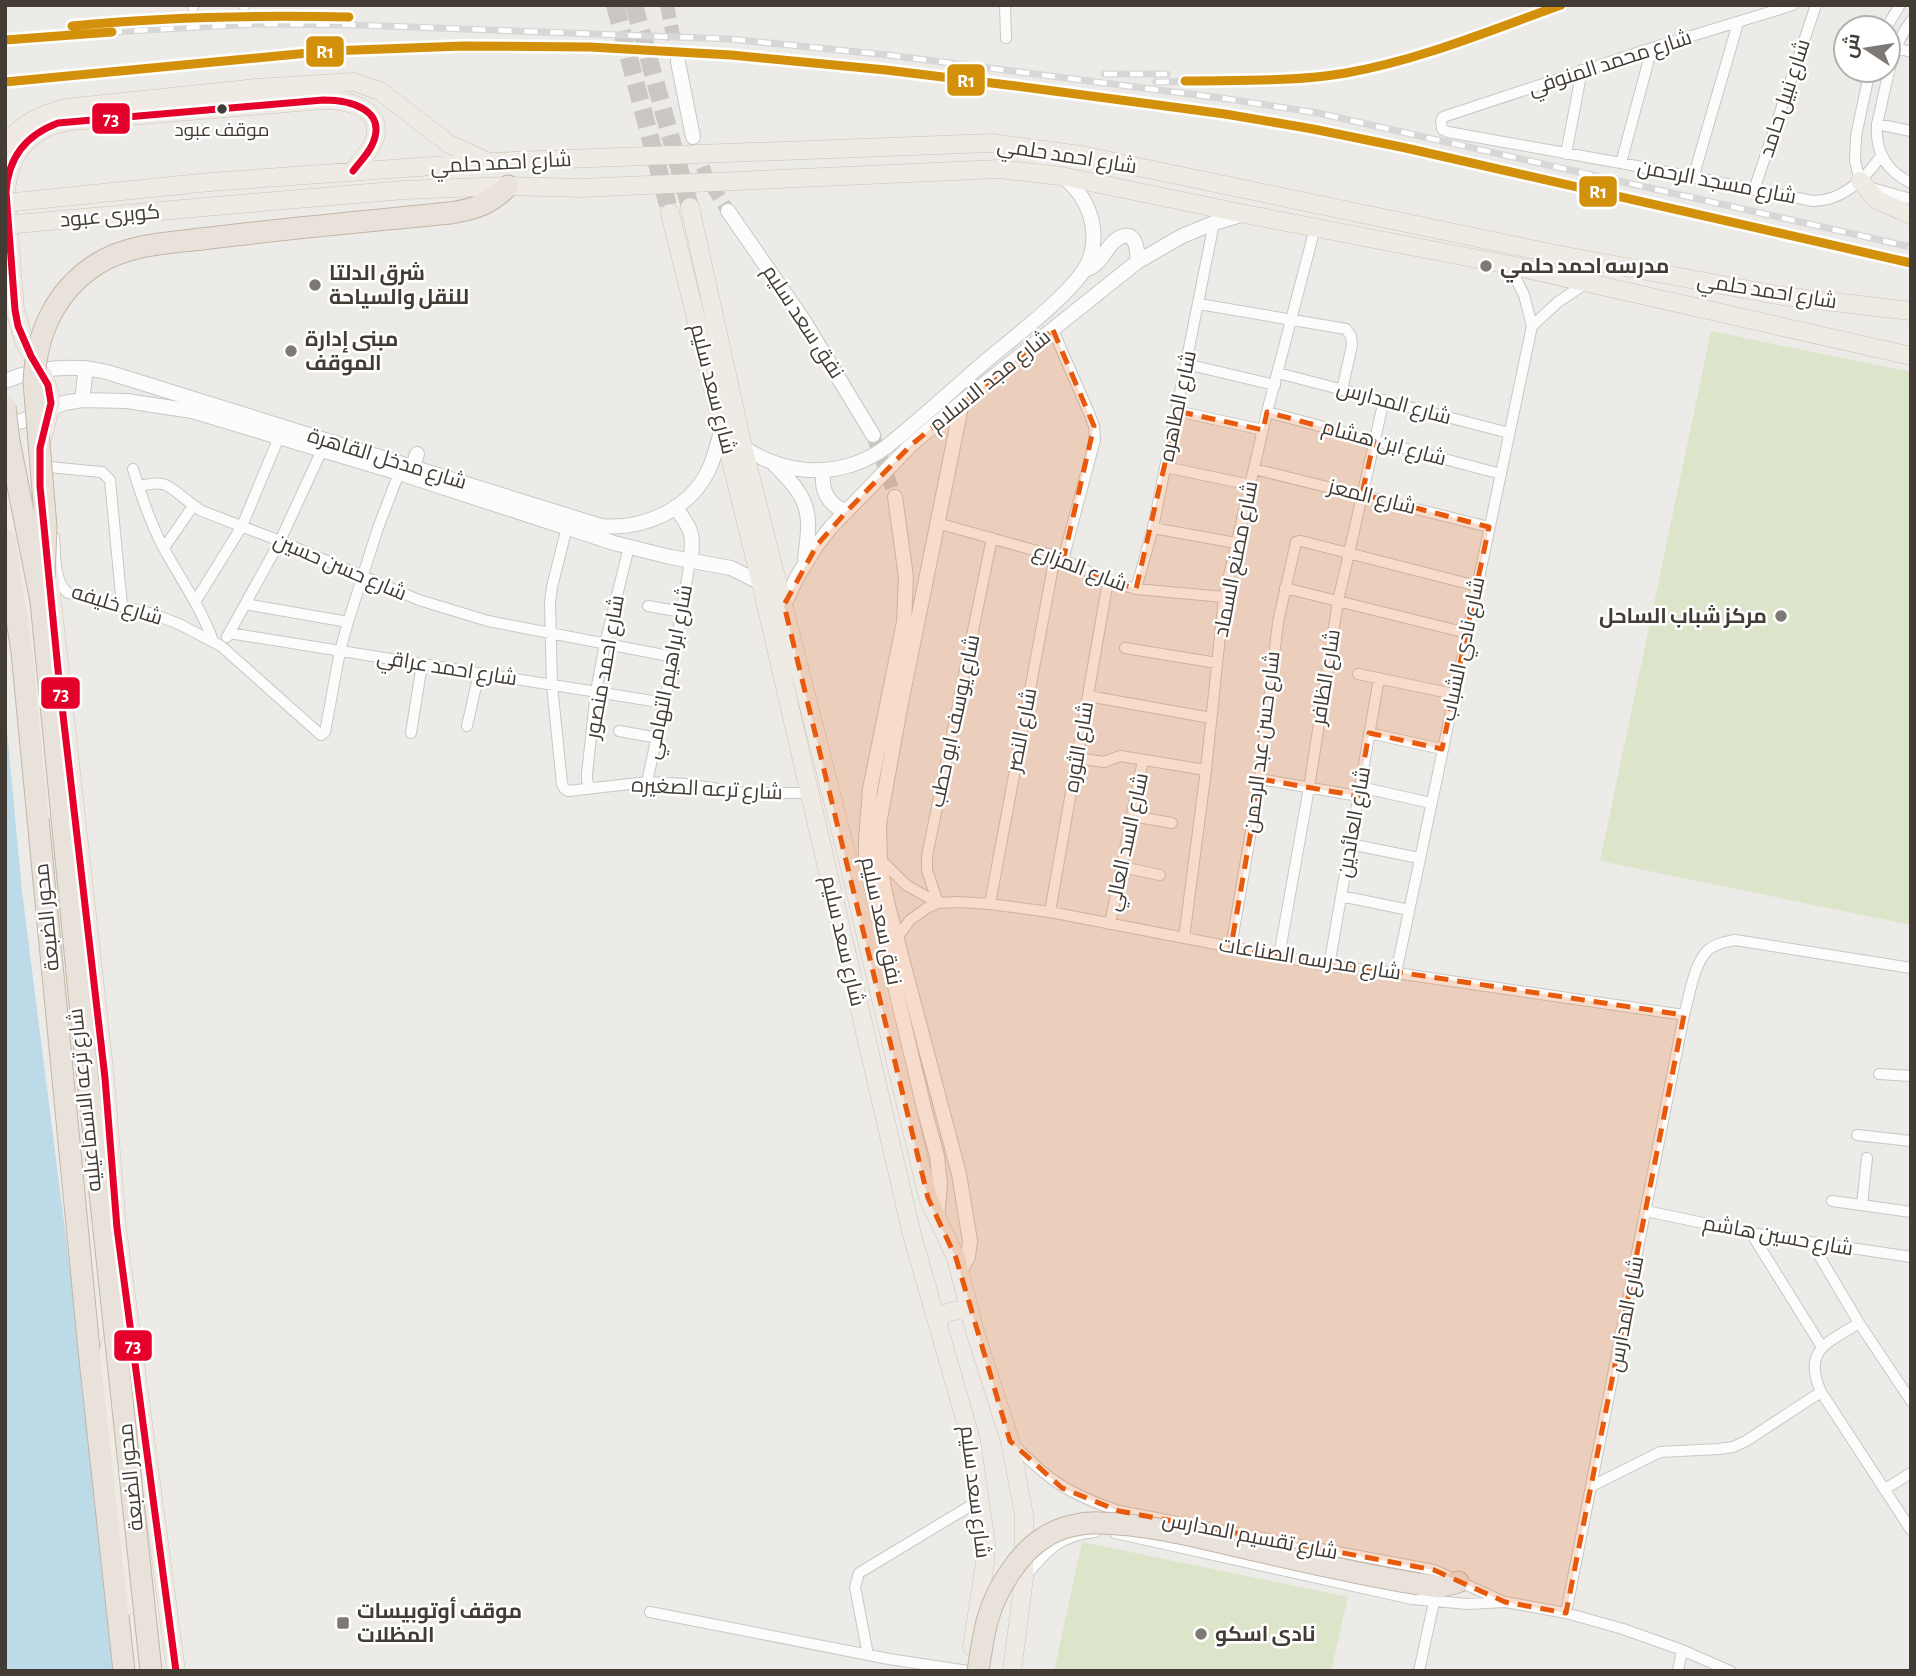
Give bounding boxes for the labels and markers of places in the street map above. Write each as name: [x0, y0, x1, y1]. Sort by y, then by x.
marker: موقف عبود: [215, 102, 229, 116]
place label: موقف عبود: [175, 121, 269, 141]
place label: مدرسه احمد حلمي: [1500, 256, 1669, 283]
marker: مدرسه احمد حلمي: [1478, 258, 1494, 274]
place label: شرق الدلتا للنقل والسياحة: [329, 262, 469, 310]
marker: شرق الدلتا للنقل والسياحة: [307, 277, 323, 293]
place label: مبنى إدارة الموقف: [305, 329, 398, 376]
marker: مبنى إدارة الموقف: [283, 343, 299, 359]
place label: مركز شباب الساحل: [1599, 605, 1767, 628]
marker: مركز شباب الساحل: [1773, 608, 1789, 624]
place label: موقف أوتوبيسات المظلات: [357, 1597, 522, 1646]
marker: موقف أوتوبيسات المظلات: [335, 1615, 351, 1631]
place label: نادى اسكو: [1215, 1624, 1315, 1647]
marker: نادى اسكو: [1193, 1626, 1209, 1642]

